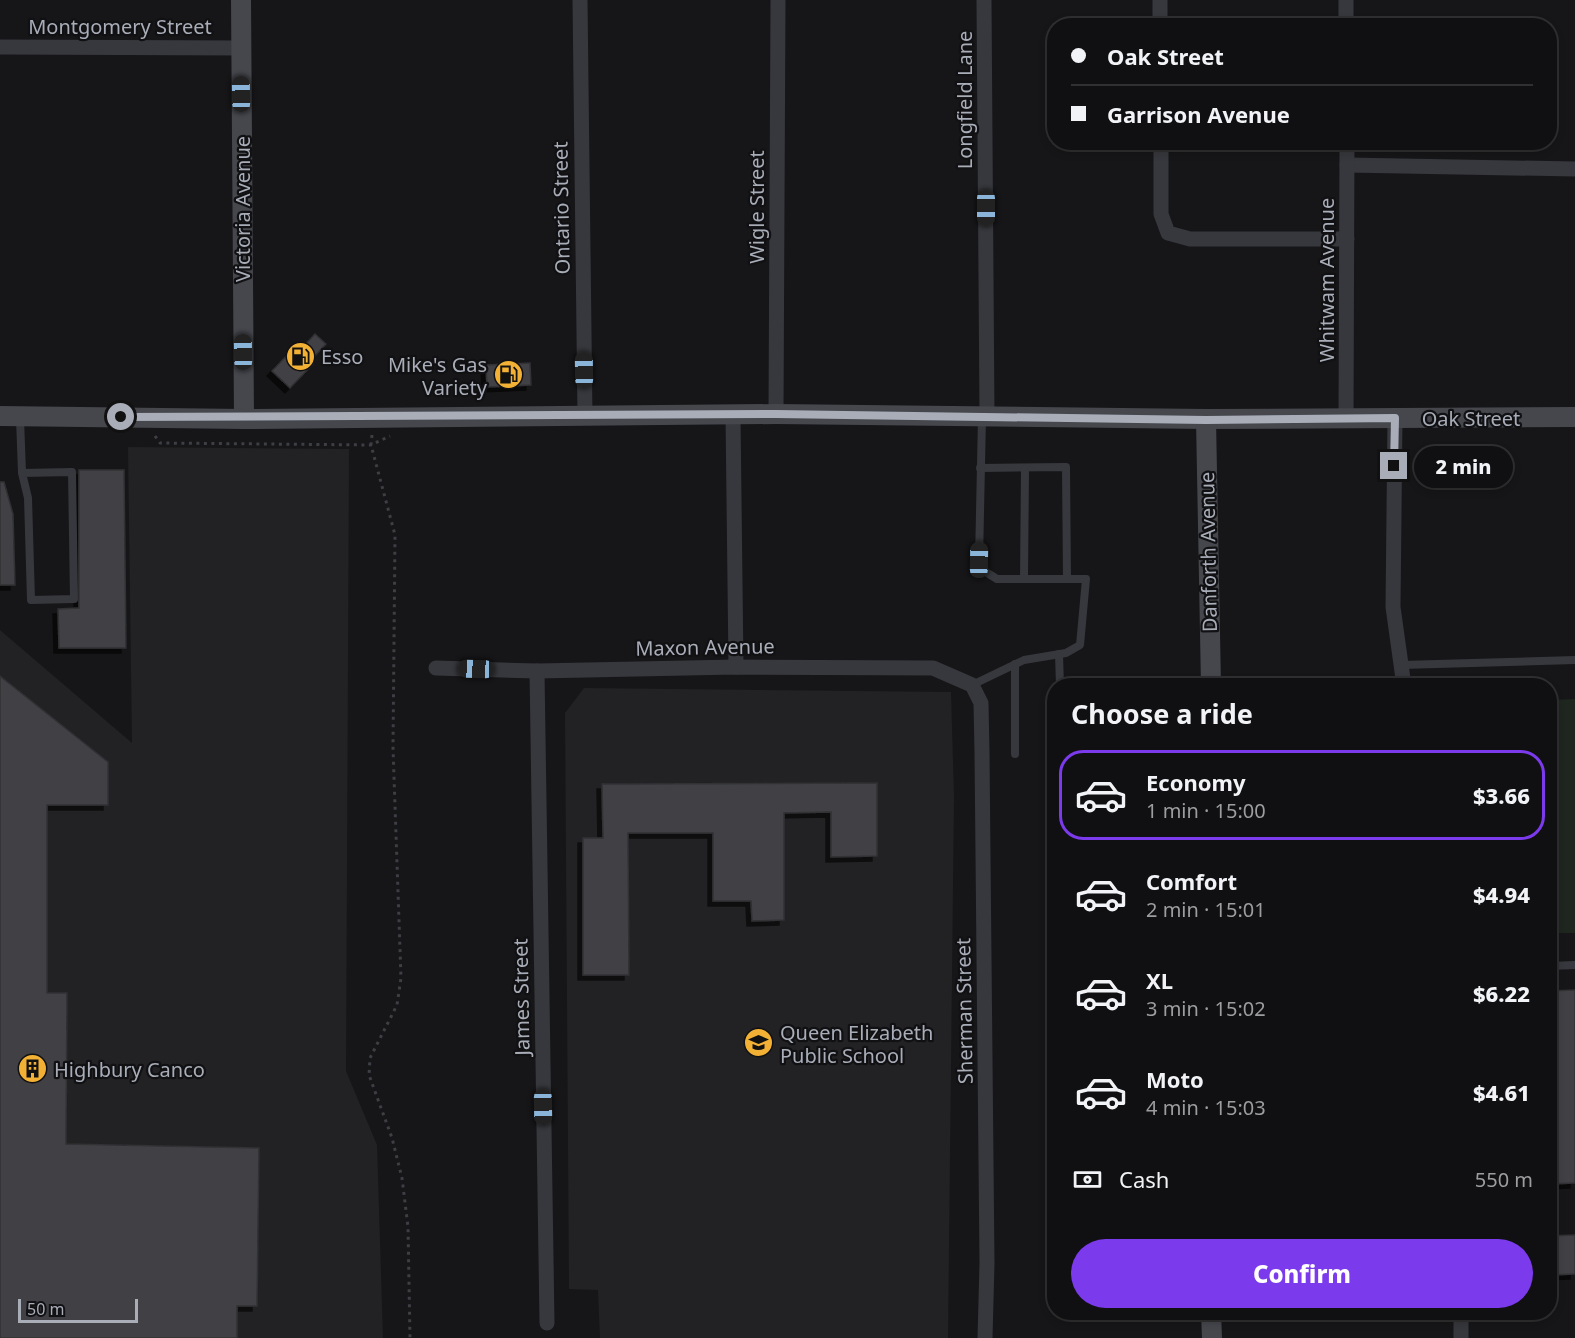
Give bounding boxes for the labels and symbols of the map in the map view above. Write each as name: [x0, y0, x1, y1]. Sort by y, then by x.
street label: Montgomery Street: [28, 13, 212, 40]
street label: Longfield Lane: [951, 31, 978, 169]
car: [232, 76, 250, 112]
street label: Victoria Avenue: [229, 136, 256, 282]
street label: Ontario Street: [546, 141, 576, 275]
street label: Wigle Street: [743, 150, 770, 264]
car: [977, 190, 995, 226]
street label: Whitwam Avenue: [1313, 198, 1340, 362]
car: [234, 334, 252, 370]
fuel station icon: Esso: [284, 340, 316, 372]
place label: Esso: [321, 343, 363, 370]
place label: Mike's Gas Variety: [388, 351, 488, 401]
car: [575, 352, 593, 388]
fuel station icon: Mike's Gas Variety: [492, 359, 524, 391]
route start: [107, 403, 134, 430]
street label: Oak Street: [1422, 405, 1520, 432]
callout: 2 min: [1415, 445, 1514, 487]
route end: [1380, 452, 1407, 479]
street label: Danforth Avenue: [1193, 472, 1223, 632]
car: [970, 542, 988, 578]
street label: Maxon Avenue: [635, 632, 775, 662]
car: [458, 659, 494, 679]
street label: James Street: [506, 938, 536, 1058]
street label: Sherman Street: [949, 938, 979, 1084]
place label: Queen Elizabeth Public School: [780, 1019, 933, 1069]
school or university icon: Queen Elizabeth Public School: [743, 1027, 775, 1059]
building icon: Highbury Canco: [17, 1053, 49, 1085]
place label: Highbury Canco: [54, 1056, 205, 1083]
car: [534, 1089, 552, 1125]
scale bar: [18, 1296, 138, 1324]

